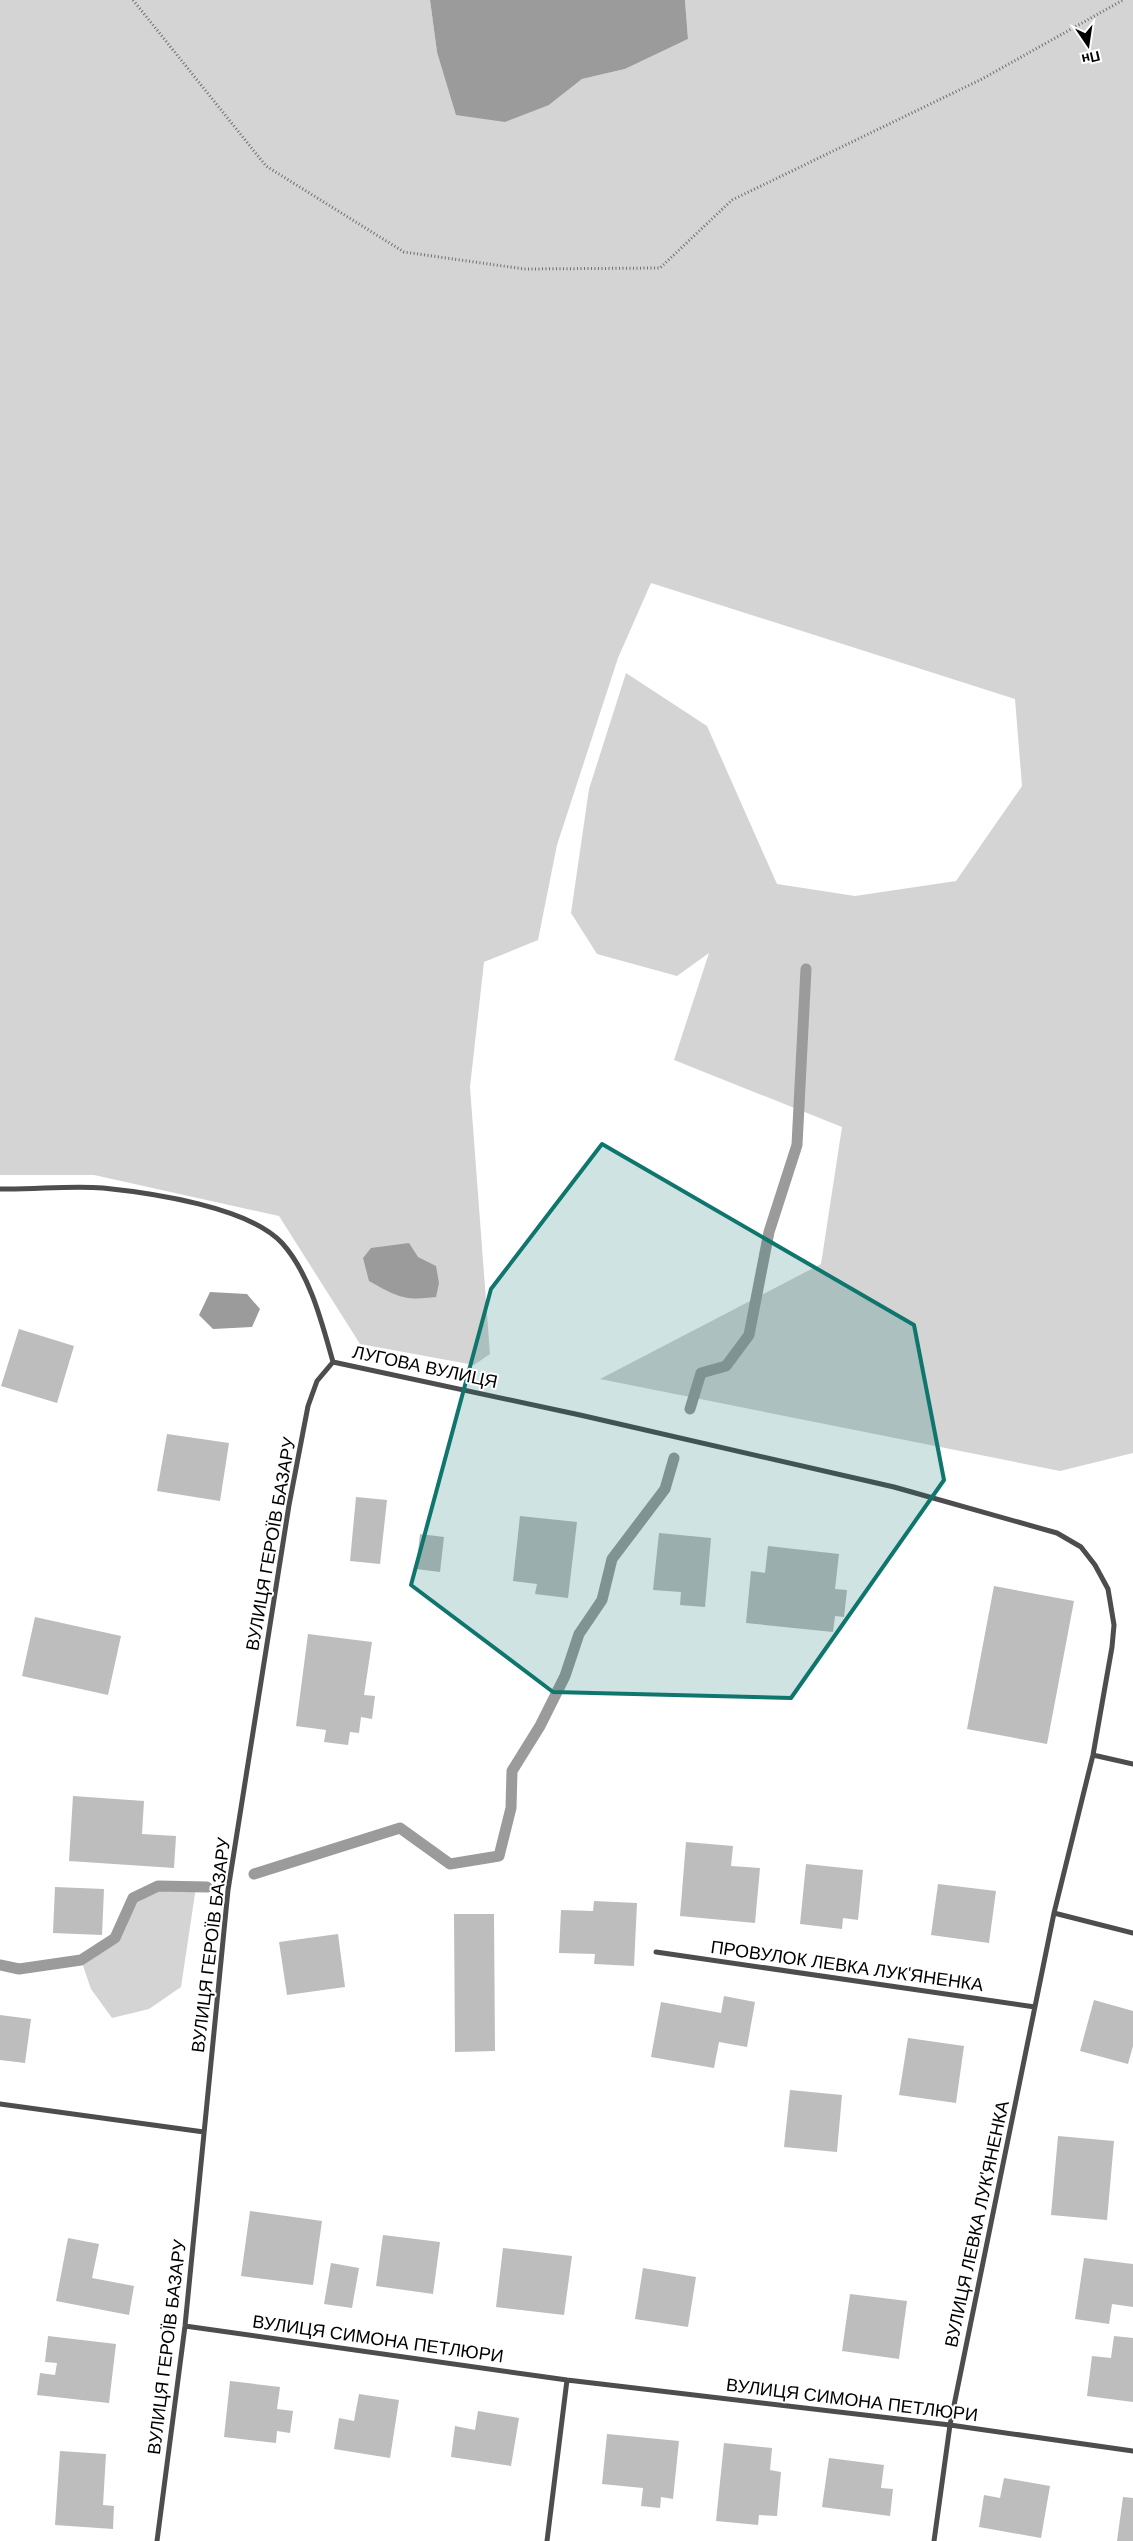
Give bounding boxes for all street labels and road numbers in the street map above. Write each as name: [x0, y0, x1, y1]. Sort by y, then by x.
street label: ЛУГОВА ВУЛИЦЯ: [350, 1340, 500, 1394]
street label: ВУЛИЦЯ ГЕРОЇВ БАЗАРУ: [240, 1435, 302, 1653]
street label: ВУЛИЦЯ ГЕРОЇВ БАЗАРУ: [186, 1836, 236, 2054]
street label: ПРОВУЛОК ЛЕВКА ЛУК'ЯНЕНКА: [709, 1935, 985, 1997]
street label: ВУЛИЦЯ ЛЕВКА ЛУК'ЯНЕНКА: [939, 2099, 1015, 2349]
street label: ВУЛИЦЯ ГЕРОЇВ БАЗАРУ: [142, 2238, 192, 2456]
street label: ВУЛИЦЯ СИМОНА ПЕТЛЮРИ: [251, 2309, 505, 2369]
street label: ВУЛИЦЯ СИМОНА ПЕТЛЮРИ: [725, 2373, 979, 2427]

